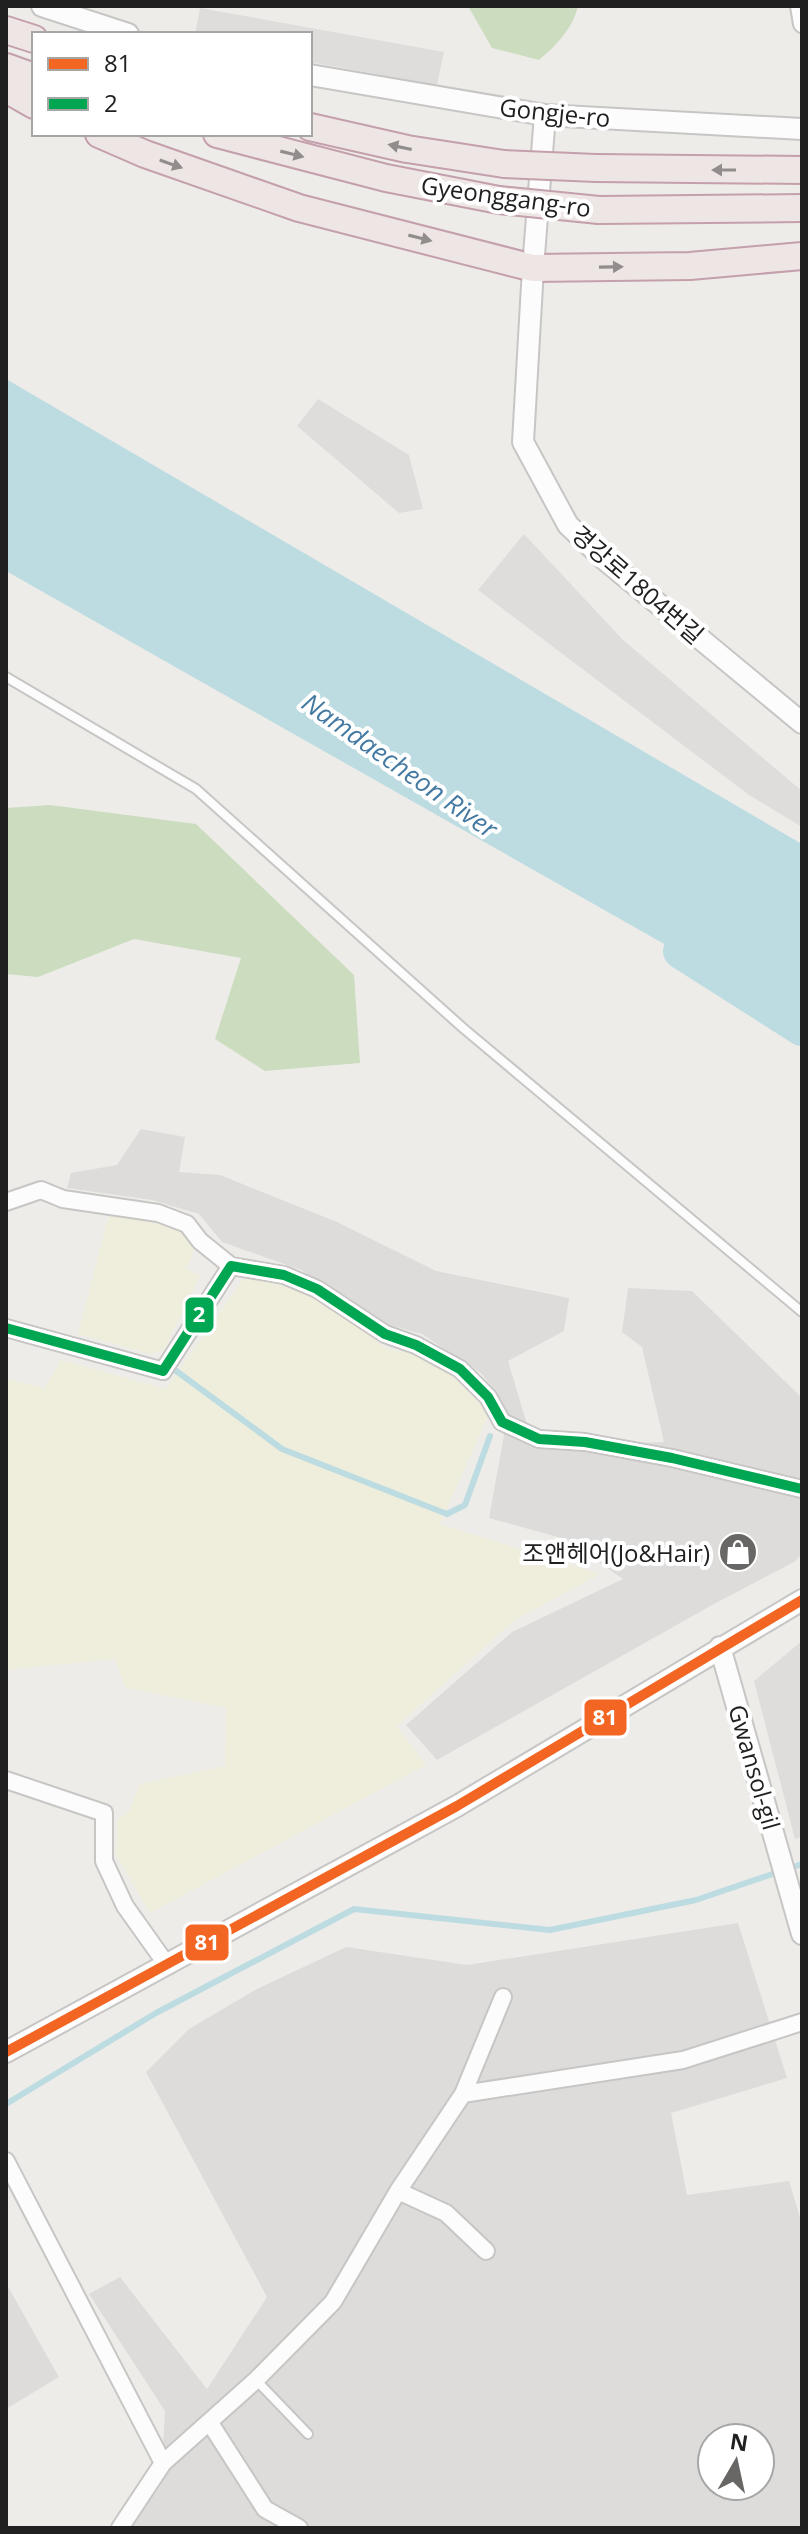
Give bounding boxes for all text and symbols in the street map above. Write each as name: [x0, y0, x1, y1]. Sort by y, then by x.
legend: [32, 32, 312, 136]
text: 81: [104, 46, 131, 79]
text: 2: [104, 86, 118, 119]
street label: Gongje-ro: [498, 90, 612, 134]
one-way arrow: [387, 140, 412, 153]
one-way arrow: [280, 148, 305, 160]
one-way arrow: [159, 158, 183, 170]
one-way arrow: [711, 164, 736, 176]
street label: Gyeonggang-ro: [419, 168, 593, 224]
one-way arrow: [407, 232, 432, 245]
one-way arrow: [599, 261, 624, 274]
street label: 경강로1804번길: [565, 517, 711, 651]
water label: Namdaecheon River: [295, 684, 506, 847]
line badge: 2: [184, 1296, 215, 1334]
text: 2: [193, 1298, 205, 1328]
shop icon: 조앤헤어(Jo&Hair): [717, 1531, 759, 1573]
place label: 조앤헤어(Jo&Hair): [522, 1536, 710, 1569]
line badge: 81: [583, 1698, 628, 1737]
street label: Gwansol-gil: [721, 1700, 789, 1834]
text: 81: [592, 1701, 618, 1731]
line badge: 81: [184, 1923, 230, 1962]
text: 81: [194, 1926, 220, 1956]
north arrow: [696, 2422, 776, 2502]
text: N: [728, 2425, 750, 2457]

